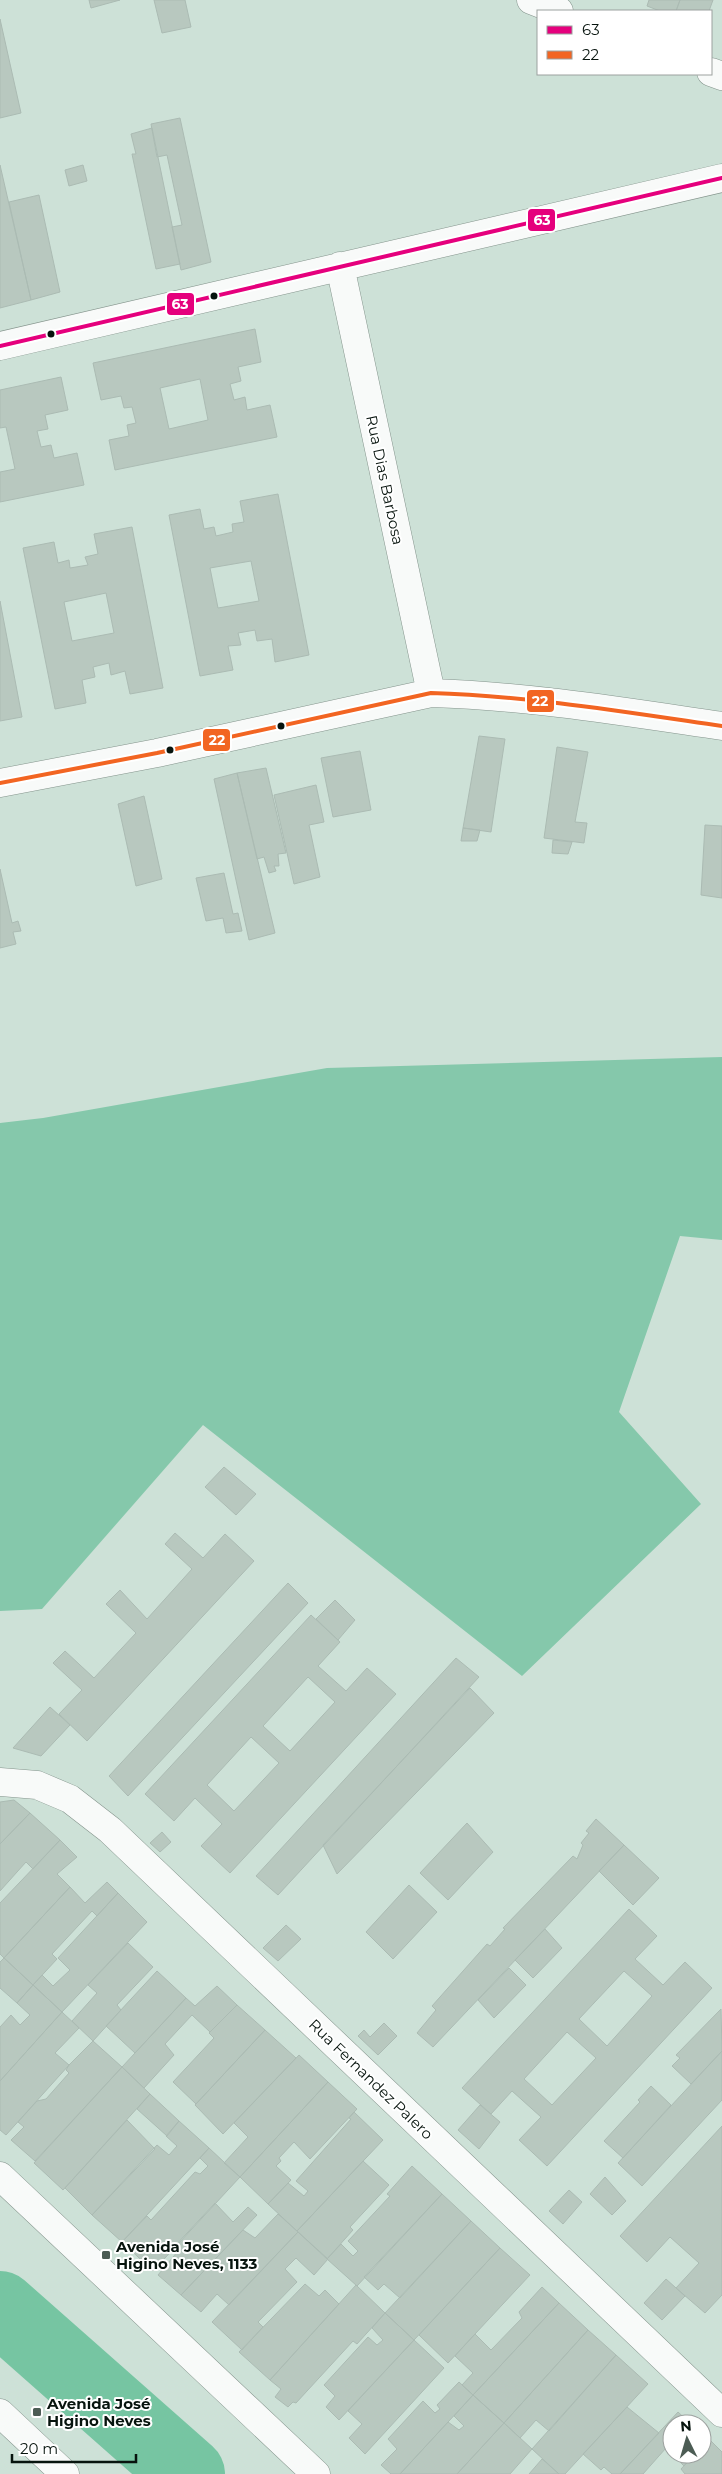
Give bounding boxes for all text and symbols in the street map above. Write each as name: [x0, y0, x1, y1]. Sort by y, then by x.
legend: [537, 10, 712, 75]
text: 63: [582, 20, 600, 39]
text: 22: [582, 45, 599, 64]
line badge: 63: [527, 208, 556, 232]
text: 63: [533, 211, 551, 229]
unlabelled marker: [209, 291, 219, 301]
line badge: 63: [166, 292, 195, 316]
text: 63: [171, 295, 189, 313]
unlabelled marker: [46, 329, 56, 339]
street label: Rua Dias Barbosa: [362, 413, 408, 547]
line badge: 22: [526, 689, 555, 713]
text: 22: [532, 692, 548, 710]
unlabelled marker: [276, 721, 286, 731]
line badge: 22: [202, 728, 231, 752]
text: 22: [209, 731, 225, 749]
unlabelled marker: [165, 745, 175, 755]
street label: Rua Fernandez Palero: [305, 2015, 437, 2143]
place label: Avenida José Higino Neves, 1133: [115, 2237, 257, 2273]
marker: Avenida José Higino Neves, 1133: [100, 2249, 112, 2261]
place label: Avenida José Higino Neves: [46, 2394, 151, 2430]
marker: Avenida José Higino Neves: [31, 2406, 43, 2418]
north arrow: [662, 2414, 712, 2464]
text: N: [679, 2417, 692, 2436]
scale bar: [12, 2432, 136, 2464]
text: 20 m: [20, 2439, 58, 2458]

